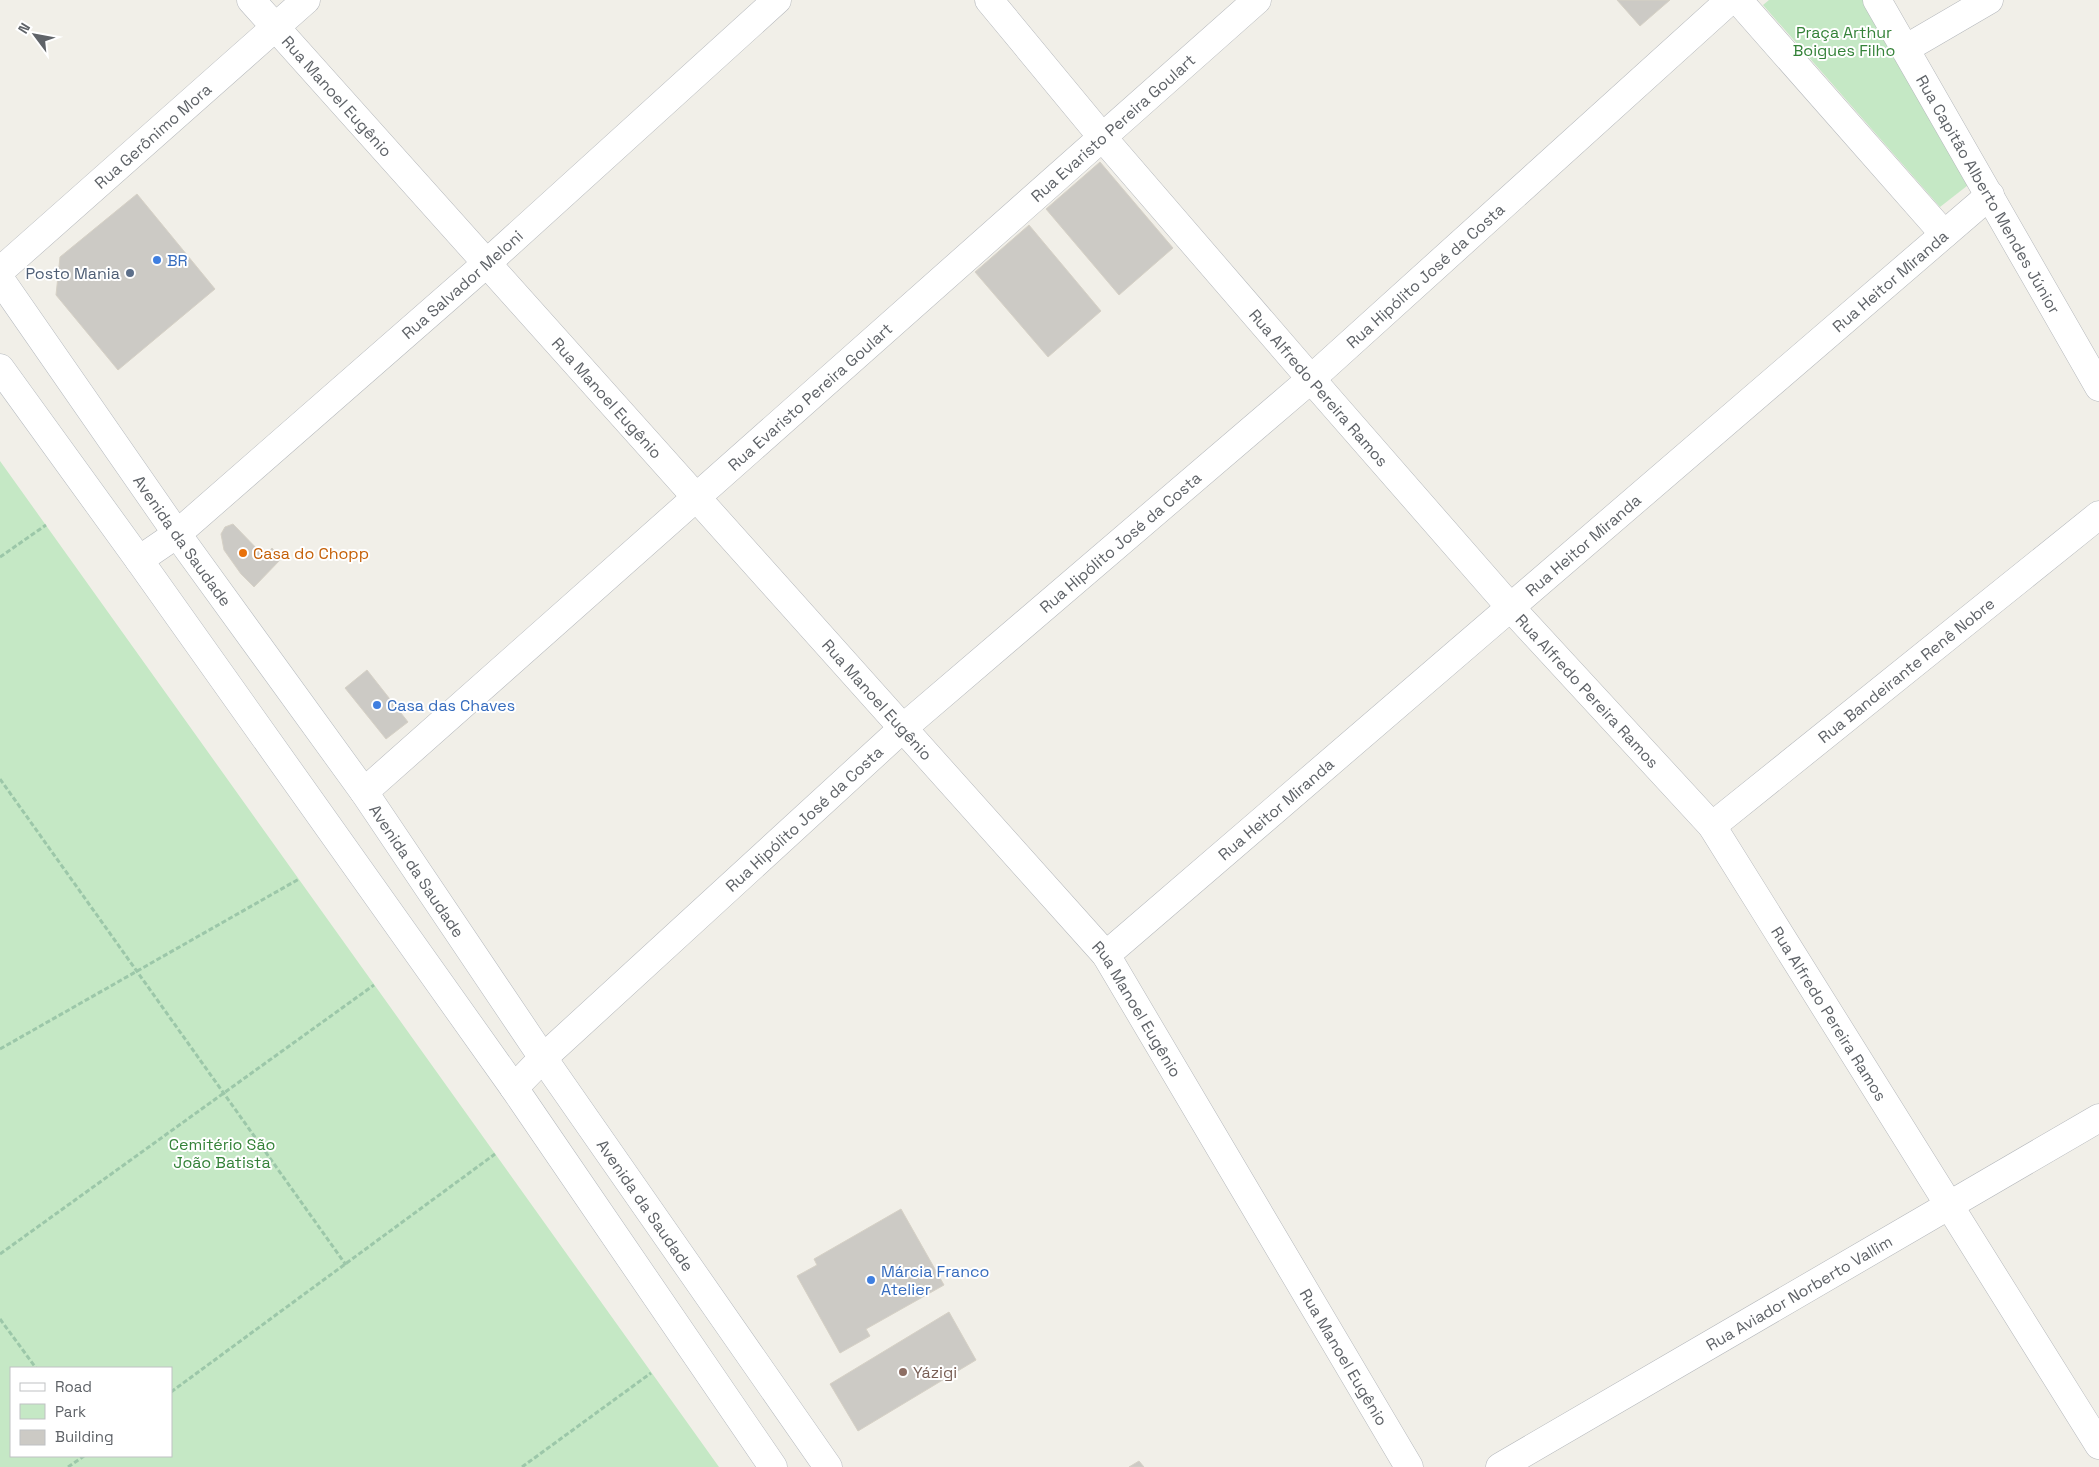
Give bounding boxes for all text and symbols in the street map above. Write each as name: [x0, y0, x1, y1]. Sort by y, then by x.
north arrow: [10, 10, 60, 60]
text: N: [14, 19, 34, 37]
park label: Praça Arthur Boigues Filho: [1793, 22, 1895, 61]
street label: Rua Manoel Eugênio: [277, 31, 397, 161]
street label: Rua Evaristo Pereira Goulart: [1026, 49, 1200, 206]
street label: Rua Capitão Alberto Mendes Júnior: [1912, 71, 2065, 318]
street label: Rua Gerônimo Mora: [90, 78, 216, 193]
street label: Rua Hipólito José da Costa: [1342, 199, 1509, 353]
street label: Rua Salvador Meloni: [397, 225, 527, 343]
street label: Rua Heitor Miranda: [1828, 225, 1952, 337]
place label: BR: [167, 250, 188, 271]
marker: BR: [151, 254, 163, 266]
place label: Posto Mania: [25, 263, 120, 284]
marker: Posto Mania: [124, 267, 136, 279]
street label: Rua Alfredo Pereira Ramos: [1245, 304, 1393, 471]
street label: Rua Evaristo Pereira Goulart: [723, 318, 897, 475]
street label: Rua Manoel Eugênio: [547, 333, 667, 463]
street label: Rua Hipólito José da Costa: [1035, 467, 1206, 617]
street label: Avenida da Saudade: [129, 471, 236, 610]
street label: Rua Heitor Miranda: [1521, 489, 1645, 601]
place label: Casa do Chopp: [253, 543, 369, 564]
marker: Casa do Chopp: [237, 547, 249, 559]
street label: Rua Bandeirante Renê Nobre: [1813, 593, 1999, 747]
street label: Rua Alfredo Pereira Ramos: [1511, 609, 1664, 772]
street label: Rua Manoel Eugênio: [818, 635, 937, 765]
place label: Casa das Chaves: [387, 695, 515, 716]
marker: Casa das Chaves: [371, 699, 383, 711]
street label: Rua Hipólito José da Costa: [721, 741, 887, 896]
street label: Rua Heitor Miranda: [1214, 753, 1338, 865]
street label: Avenida da Saudade: [365, 800, 469, 941]
street label: Rua Alfredo Pereira Ramos: [1767, 922, 1892, 1105]
street label: Rua Manoel Eugênio: [1088, 936, 1186, 1081]
park label: Cemitério São João Batista: [169, 1134, 275, 1173]
street label: Avenida da Saudade: [592, 1135, 699, 1275]
street label: Rua Aviador Norberto Vallim: [1702, 1230, 1896, 1355]
place label: Márcia Franco Atelier: [881, 1261, 989, 1300]
marker: Márcia Franco Atelier: [865, 1274, 877, 1286]
street label: Rua Manoel Eugênio: [1295, 1285, 1393, 1429]
place label: Yázigi: [913, 1362, 957, 1383]
marker: Yázigi: [897, 1366, 909, 1378]
legend: [10, 1367, 172, 1457]
text: Road: [55, 1377, 92, 1396]
text: Park: [55, 1402, 86, 1421]
text: Building: [55, 1427, 114, 1446]

